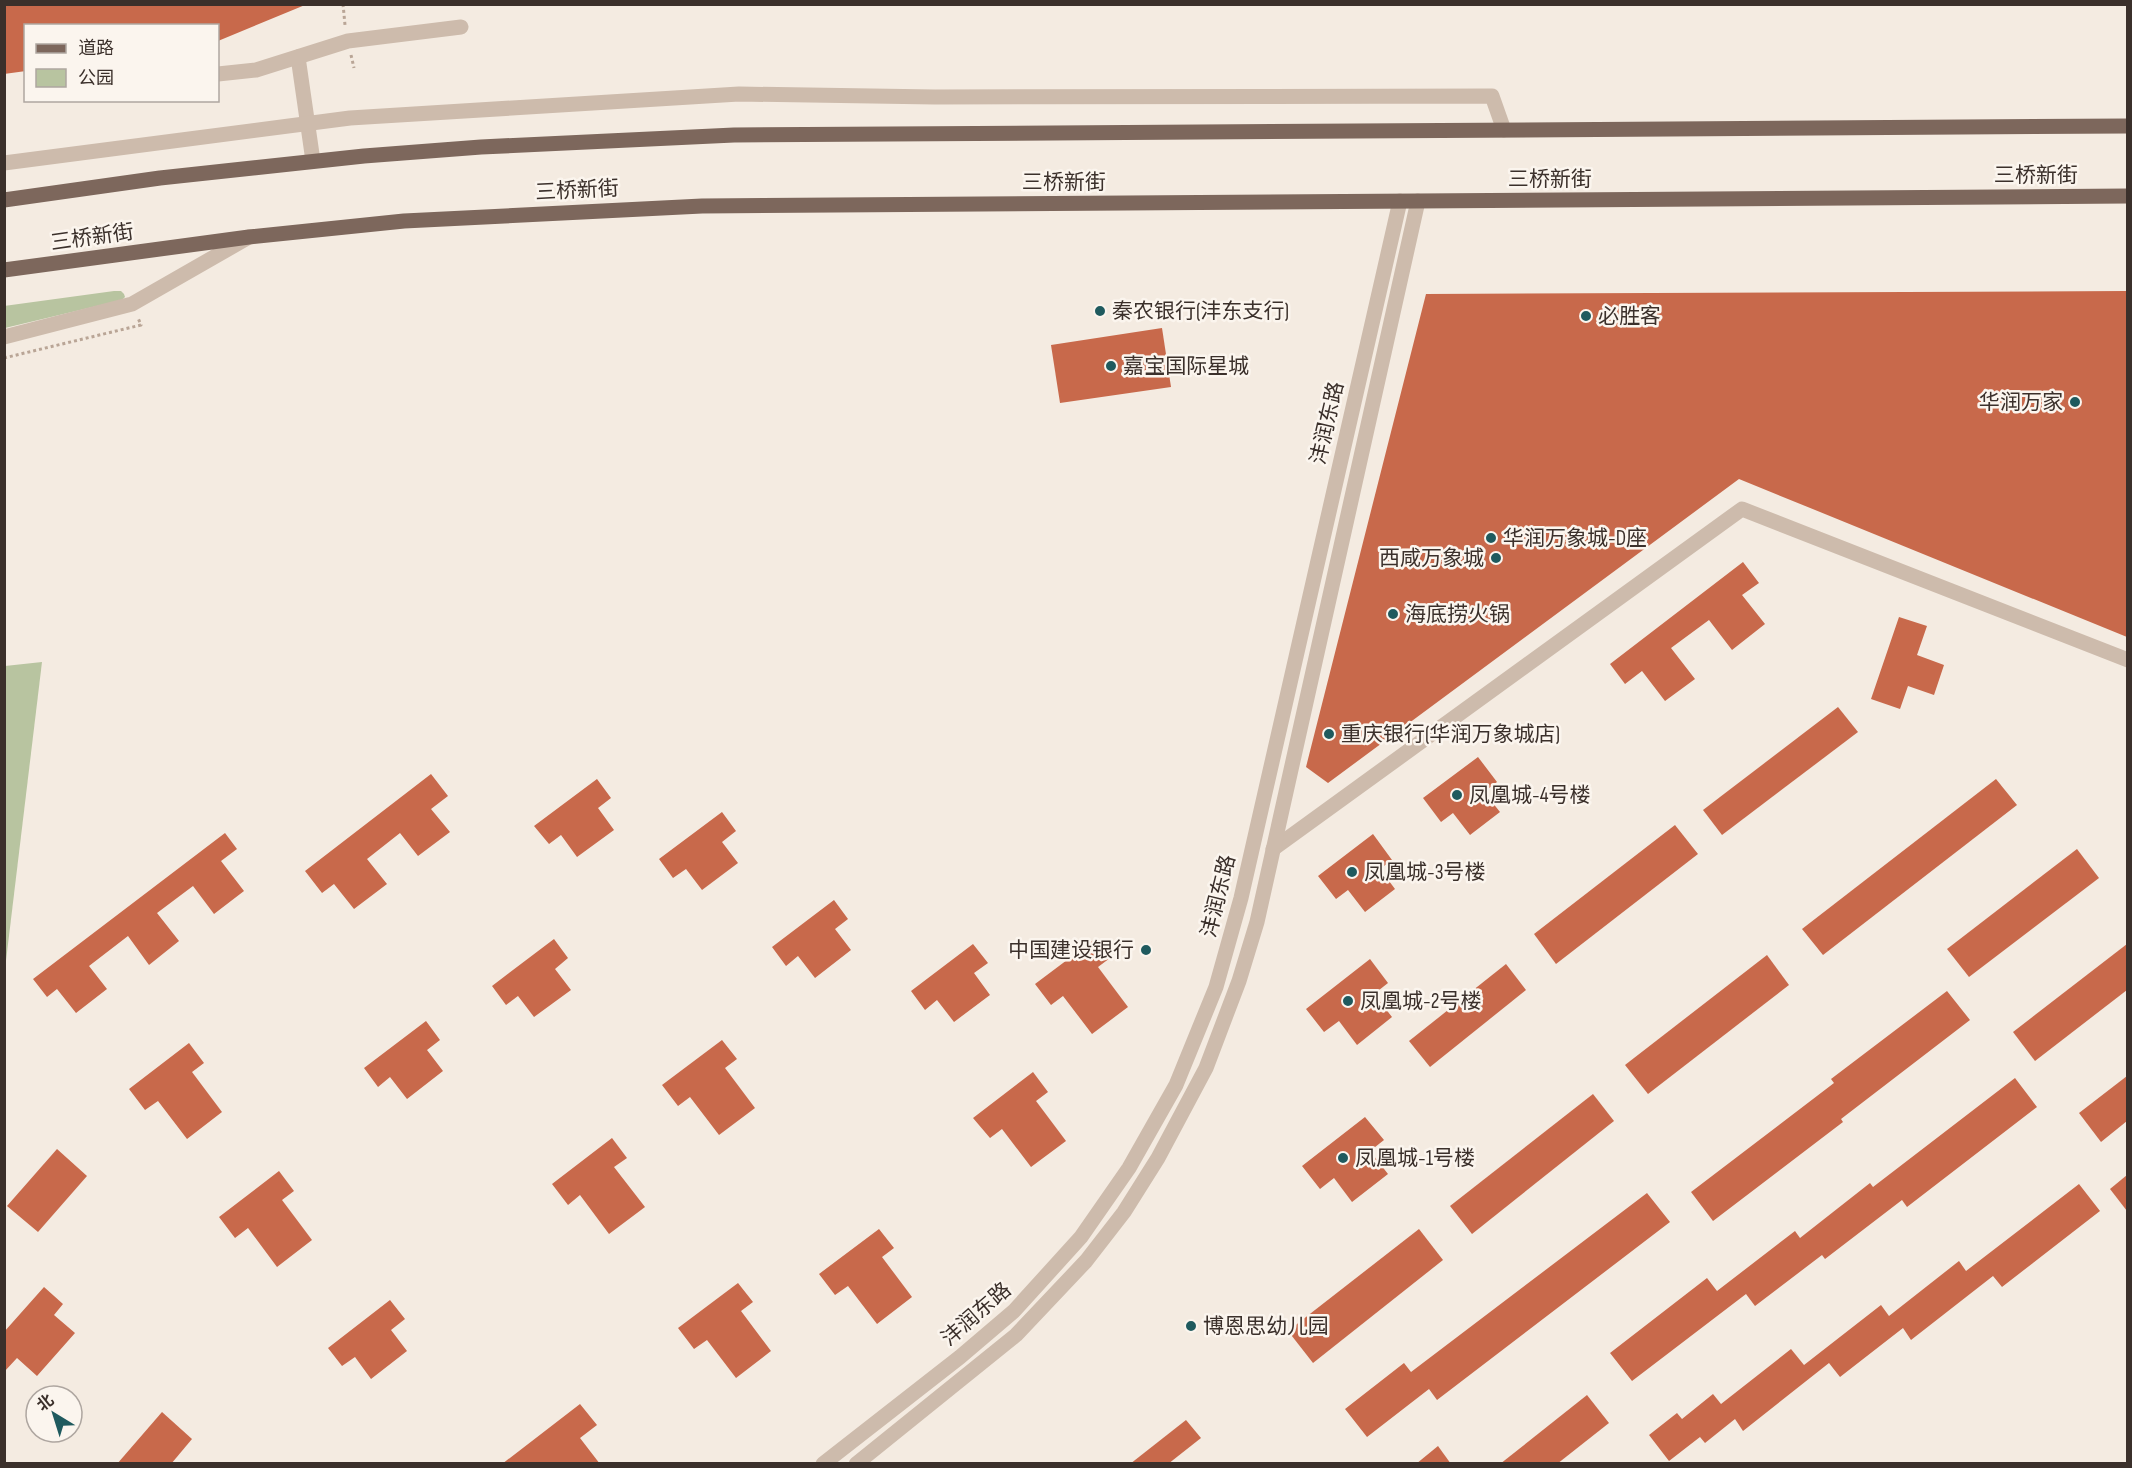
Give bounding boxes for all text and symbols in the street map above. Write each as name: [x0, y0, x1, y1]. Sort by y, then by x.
legend: [24, 24, 219, 102]
text: 道路: [78, 38, 114, 59]
text: 公园: [78, 68, 114, 89]
street label: 三桥新街: [1994, 163, 2078, 188]
street label: 三桥新街: [1508, 167, 1592, 192]
street label: 三桥新街: [1022, 170, 1106, 195]
street label: 三桥新街: [534, 176, 620, 205]
street label: 三桥新街: [49, 219, 135, 256]
place label: 秦农银行(沣东支行): [1112, 299, 1289, 324]
marker: 秦农银行(沣东支行): [1093, 304, 1107, 318]
place label: 必胜客: [1598, 304, 1661, 329]
marker: 必胜客: [1579, 309, 1593, 323]
place label: 嘉宝国际星城: [1123, 354, 1249, 379]
marker: 嘉宝国际星城: [1104, 359, 1118, 373]
street label: 沣润东路: [1306, 379, 1349, 467]
place label: 华润万家: [1979, 390, 2063, 415]
marker: 华润万家: [2068, 395, 2082, 409]
place label: 华润万象城-D座: [1503, 526, 1647, 551]
marker: 华润万象城-D座: [1484, 531, 1498, 545]
place label: 西咸万象城: [1379, 546, 1484, 571]
marker: 西咸万象城: [1489, 551, 1503, 565]
place label: 海底捞火锅: [1405, 602, 1510, 627]
marker: 海底捞火锅: [1386, 607, 1400, 621]
place label: 重庆银行(华润万象城店): [1341, 722, 1560, 747]
marker: 重庆银行(华润万象城店): [1322, 727, 1336, 741]
place label: 凤凰城-4号楼: [1469, 783, 1591, 808]
marker: 凤凰城-4号楼: [1450, 788, 1464, 802]
street label: 沣润东路: [1196, 852, 1241, 940]
place label: 凤凰城-3号楼: [1364, 860, 1486, 885]
marker: 凤凰城-3号楼: [1345, 865, 1359, 879]
place label: 中国建设银行: [1008, 938, 1134, 963]
marker: 中国建设银行: [1139, 943, 1153, 957]
place label: 凤凰城-2号楼: [1360, 989, 1481, 1014]
marker: 凤凰城-2号楼: [1341, 994, 1355, 1008]
place label: 凤凰城-1号楼: [1355, 1146, 1475, 1171]
marker: 凤凰城-1号楼: [1336, 1151, 1350, 1165]
street label: 沣润东路: [936, 1277, 1016, 1351]
place label: 博恩思幼儿园: [1203, 1314, 1329, 1339]
marker: 博恩思幼儿园: [1184, 1319, 1198, 1333]
north arrow: [24, 1384, 84, 1444]
text: 北: [34, 1391, 58, 1416]

